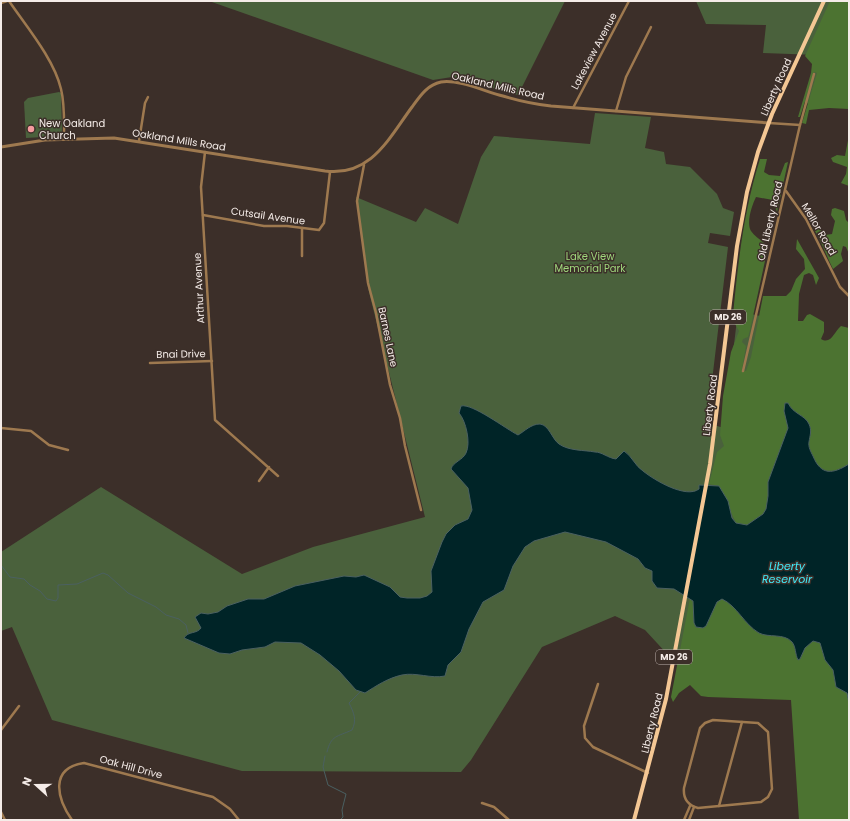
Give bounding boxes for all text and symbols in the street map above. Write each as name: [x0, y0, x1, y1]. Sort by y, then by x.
street label: Lakeview Avenue: [567, 10, 621, 92]
street label: Liberty Road: [757, 56, 795, 118]
street label: Oakland Mills Road: [450, 68, 546, 104]
place label: New Oakland Church: [39, 116, 105, 143]
marker: New Oakland Church: [26, 124, 36, 134]
street label: Oakland Mills Road: [131, 125, 227, 155]
street label: Old Liberty Road: [754, 180, 786, 262]
street label: Mellor Road: [798, 200, 840, 258]
street label: Cutsail Avenue: [230, 203, 306, 229]
park label: Lake View Memorial Park: [554, 249, 626, 276]
street label: Arthur Avenue: [190, 252, 208, 324]
street label: Barnes Lane: [374, 306, 402, 368]
road number: MD 26: [710, 310, 746, 324]
street label: Bnai Drive: [156, 346, 206, 362]
street label: Liberty Road: [699, 374, 721, 436]
water label: Liberty Reservoir: [762, 558, 813, 587]
road number: MD 26: [656, 650, 692, 664]
street label: Liberty Road: [637, 691, 667, 755]
street label: Oak Hill Drive: [98, 751, 164, 783]
north arrow: [16, 765, 56, 805]
text: N: [18, 775, 36, 788]

